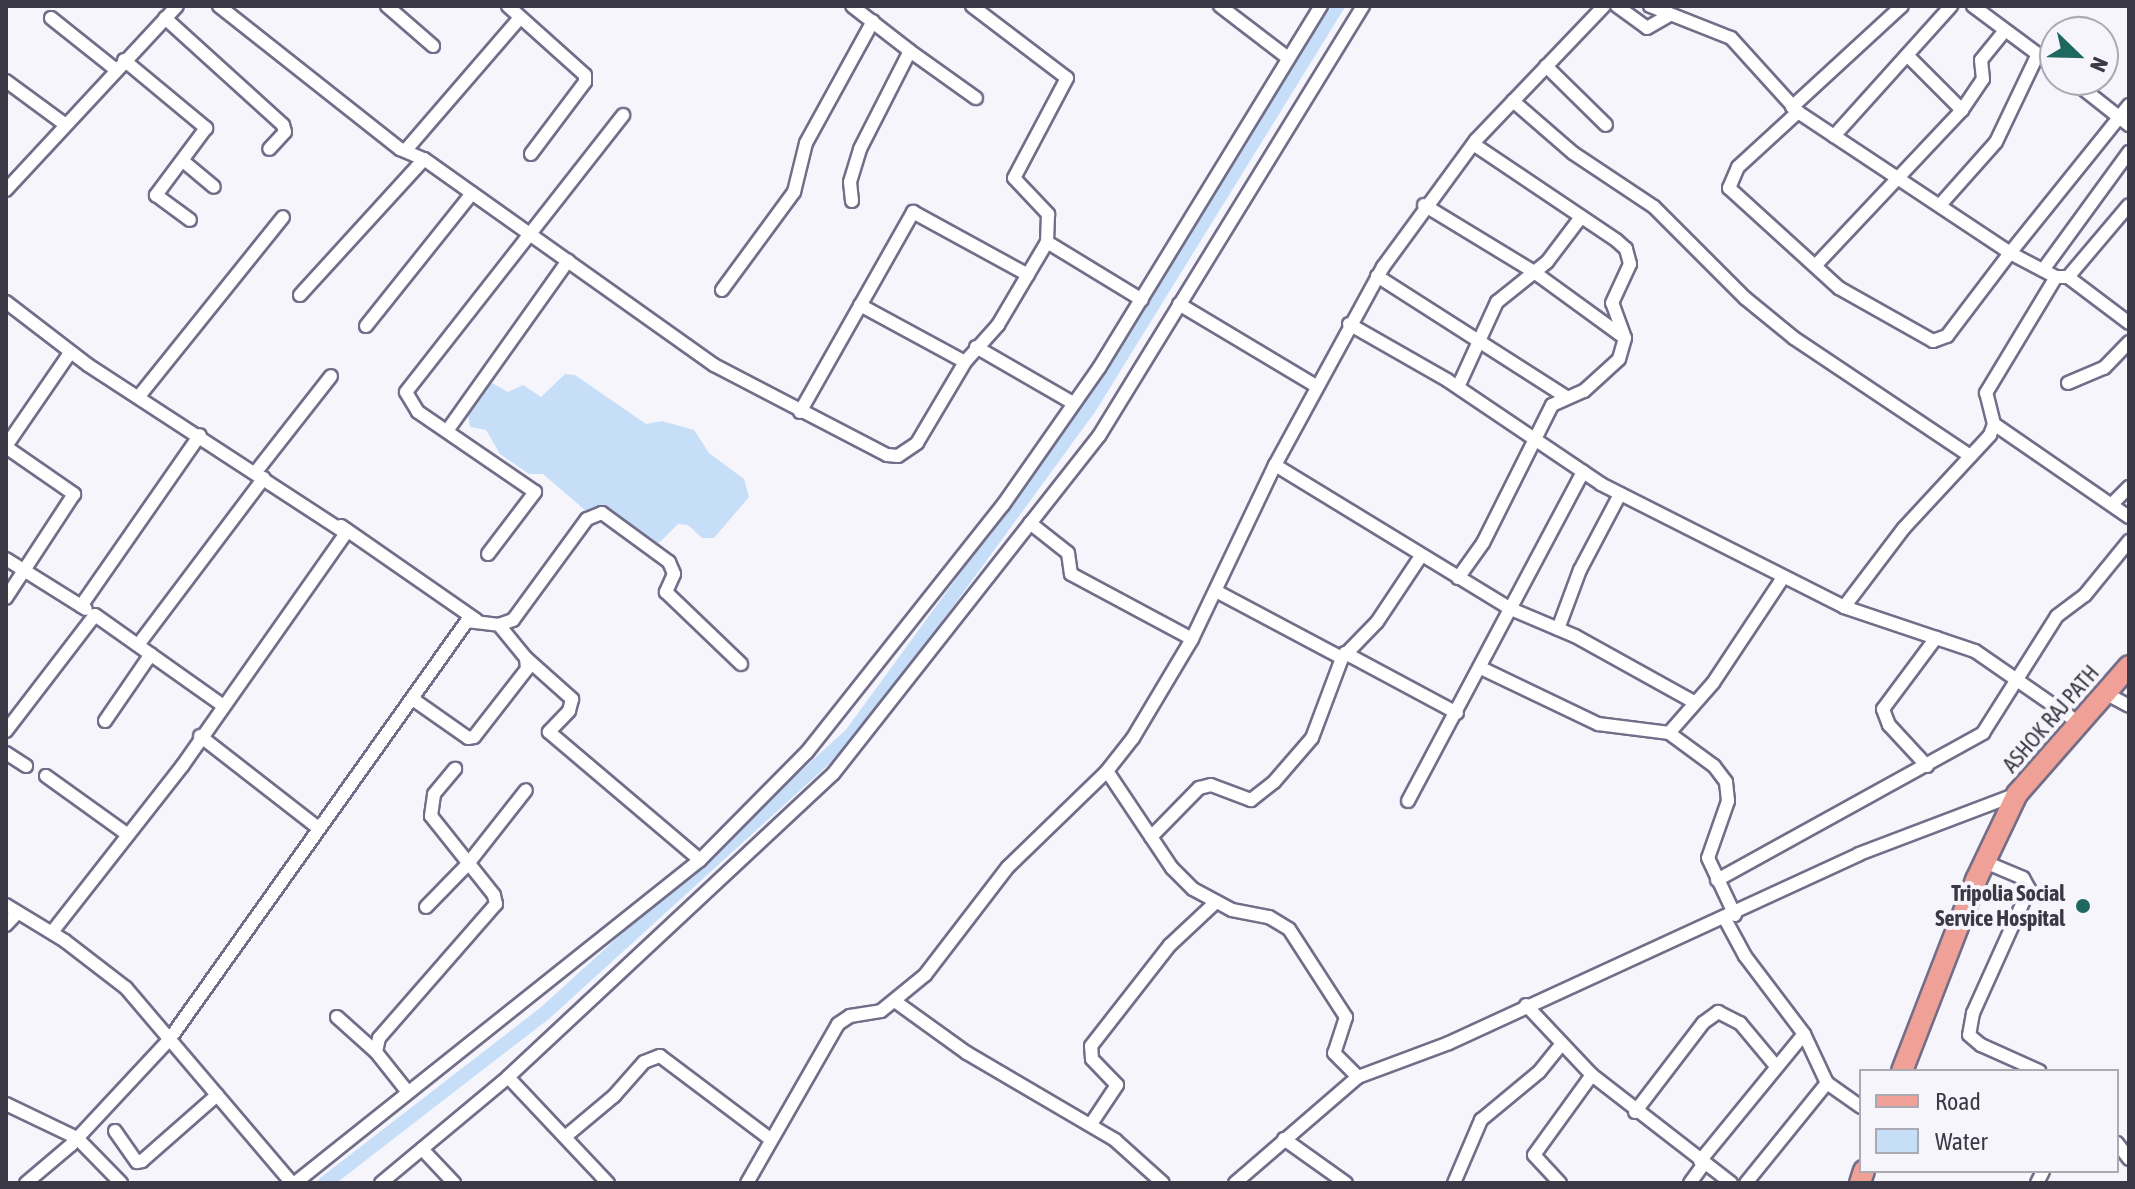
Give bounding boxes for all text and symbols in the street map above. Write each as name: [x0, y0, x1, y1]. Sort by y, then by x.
north arrow: [2039, 16, 2119, 96]
text: N: [2085, 54, 2114, 76]
street label: ASHOK RAJ PATH: [1997, 660, 2105, 778]
place label: Tripolia Social Service Hospital: [1935, 880, 2065, 932]
marker: Tripolia Social Service Hospital: [2072, 895, 2094, 917]
legend: [1859, 1069, 2119, 1173]
text: Road: [1935, 1088, 1981, 1115]
text: Water: [1935, 1128, 1988, 1155]

